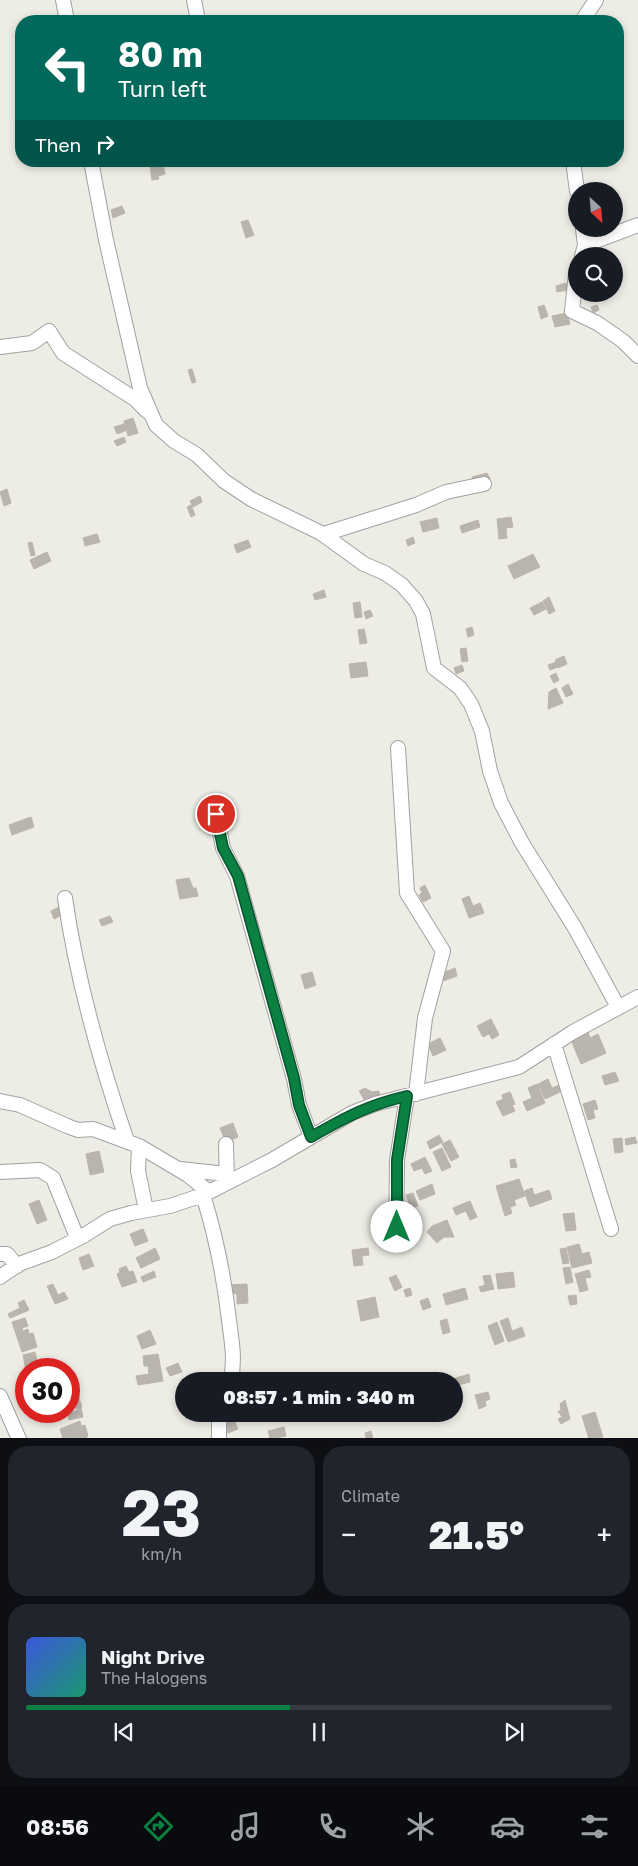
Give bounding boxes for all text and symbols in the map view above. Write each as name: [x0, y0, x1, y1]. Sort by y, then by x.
text: 80 m: [118, 33, 203, 75]
icon: left: [35, 35, 100, 100]
text: Turn left: [118, 75, 207, 102]
icon: right: [91, 130, 119, 158]
text: Then: [35, 133, 81, 156]
north arrow: [568, 182, 622, 238]
map controls: [568, 182, 623, 302]
button: search: [568, 247, 623, 302]
pin: [195, 793, 237, 835]
icon: arrive: [202, 800, 230, 828]
position arrow: [370, 1200, 422, 1252]
speed limit sign: 30: [15, 1358, 80, 1423]
text: 08:57 · 1 min · 340 m: [223, 1385, 415, 1408]
text: 23: [122, 1472, 201, 1550]
text: Climate: [341, 1486, 400, 1506]
text: 21.5°: [429, 1512, 524, 1557]
text: −: [341, 1518, 356, 1551]
text: +: [597, 1518, 612, 1551]
text: km/h: [141, 1544, 182, 1564]
text: Night Drive: [101, 1645, 205, 1668]
text: The Halogens: [101, 1668, 207, 1688]
icon: previous: [110, 1718, 138, 1746]
icon: pause: [305, 1718, 333, 1746]
icon: next: [500, 1718, 528, 1746]
icon: directions: [141, 1809, 176, 1844]
icon: music: [228, 1809, 263, 1844]
icon: phone: [315, 1809, 350, 1844]
icon: climate: [403, 1809, 438, 1844]
icon: car: [490, 1809, 525, 1844]
icon: filters: [577, 1809, 612, 1844]
text: 08:56: [26, 1813, 89, 1840]

